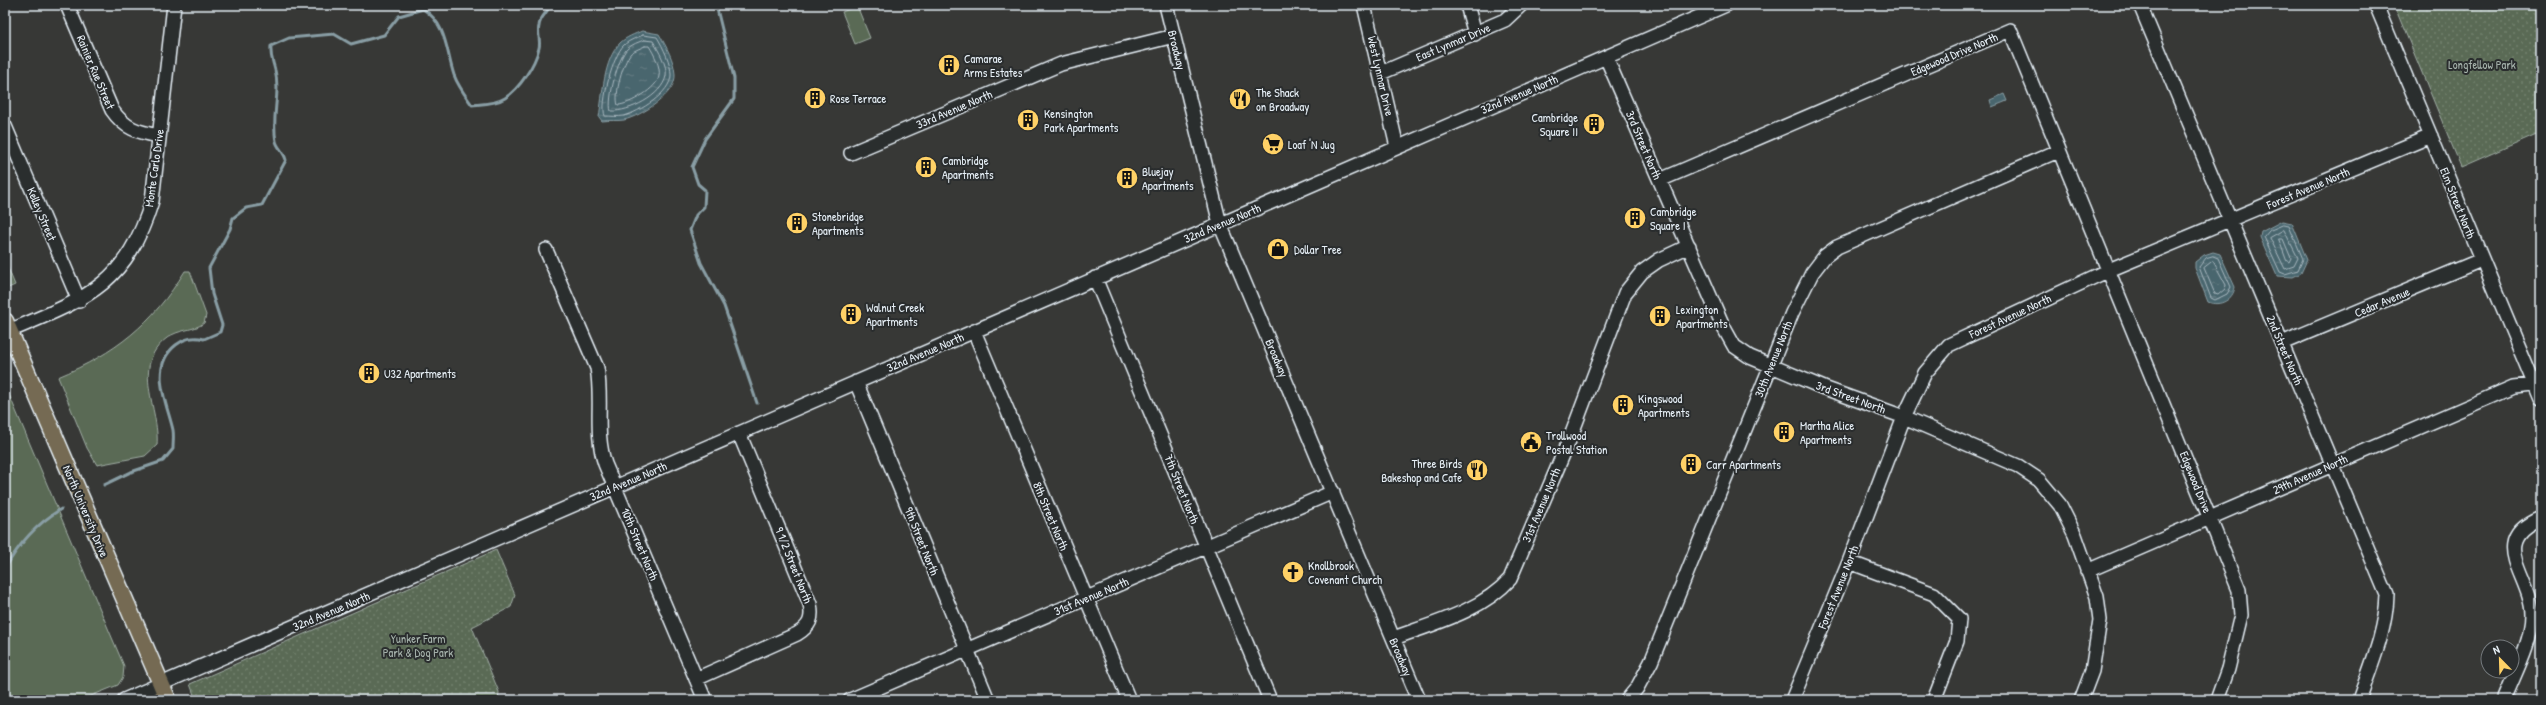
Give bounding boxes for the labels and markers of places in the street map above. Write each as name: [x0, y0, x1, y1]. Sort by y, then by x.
place label: Camarae Arms Estates: [964, 50, 1023, 81]
building icon: Camarae Arms Estates: [936, 52, 962, 78]
place label: The Shack on Broadway: [1256, 84, 1309, 115]
building icon: Rose Terrace: [802, 85, 828, 111]
restaurant icon: The Shack on Broadway: [1227, 86, 1253, 112]
place label: Rose Terrace: [830, 90, 886, 107]
place label: Kensington Park Apartments: [1044, 105, 1119, 136]
building icon: Kensington Park Apartments: [1015, 107, 1041, 133]
place label: Cambridge Square II: [1532, 109, 1578, 140]
building icon: Cambridge Square II: [1581, 111, 1607, 137]
supermarket icon: Loaf 'N Jug: [1260, 131, 1286, 157]
place label: Loaf 'N Jug: [1288, 136, 1335, 153]
place label: Cambridge Apartments: [942, 152, 994, 183]
building icon: Cambridge Apartments: [913, 154, 939, 180]
place label: Bluejay Apartments: [1142, 163, 1194, 194]
building icon: Bluejay Apartments: [1114, 165, 1140, 191]
place label: Cambridge Square I: [1650, 203, 1697, 234]
building icon: Cambridge Square I: [1622, 205, 1648, 231]
place label: Stonebridge Apartments: [812, 208, 864, 239]
building icon: Stonebridge Apartments: [784, 210, 810, 236]
shop icon: Dollar Tree: [1265, 236, 1291, 262]
place label: Dollar Tree: [1294, 241, 1342, 258]
place label: Walnut Creek Apartments: [866, 299, 924, 330]
building icon: Walnut Creek Apartments: [838, 301, 864, 327]
place label: Lexington Apartments: [1676, 301, 1728, 332]
building icon: Lexington Apartments: [1647, 303, 1673, 329]
building icon: U32 Apartments: [356, 360, 382, 386]
place label: U32 Apartments: [384, 365, 456, 382]
place label: Kingswood Apartments: [1638, 390, 1690, 421]
building icon: Kingswood Apartments: [1610, 392, 1636, 418]
place label: Martha Alice Apartments: [1800, 417, 1854, 448]
building icon: Martha Alice Apartments: [1771, 419, 1797, 445]
place label: Trollwood Postal Station: [1546, 427, 1607, 458]
public building icon: Trollwood Postal Station: [1518, 429, 1544, 455]
building icon: Carr Apartments: [1678, 451, 1704, 477]
place label: Three Birds Bakeshop and Cafe: [1381, 455, 1462, 486]
place label: Carr Apartments: [1706, 456, 1781, 473]
restaurant icon: Three Birds Bakeshop and Cafe: [1464, 457, 1490, 483]
place label: Knollbrook Covenant Church: [1308, 557, 1382, 588]
church icon: Knollbrook Covenant Church: [1280, 559, 1306, 585]

